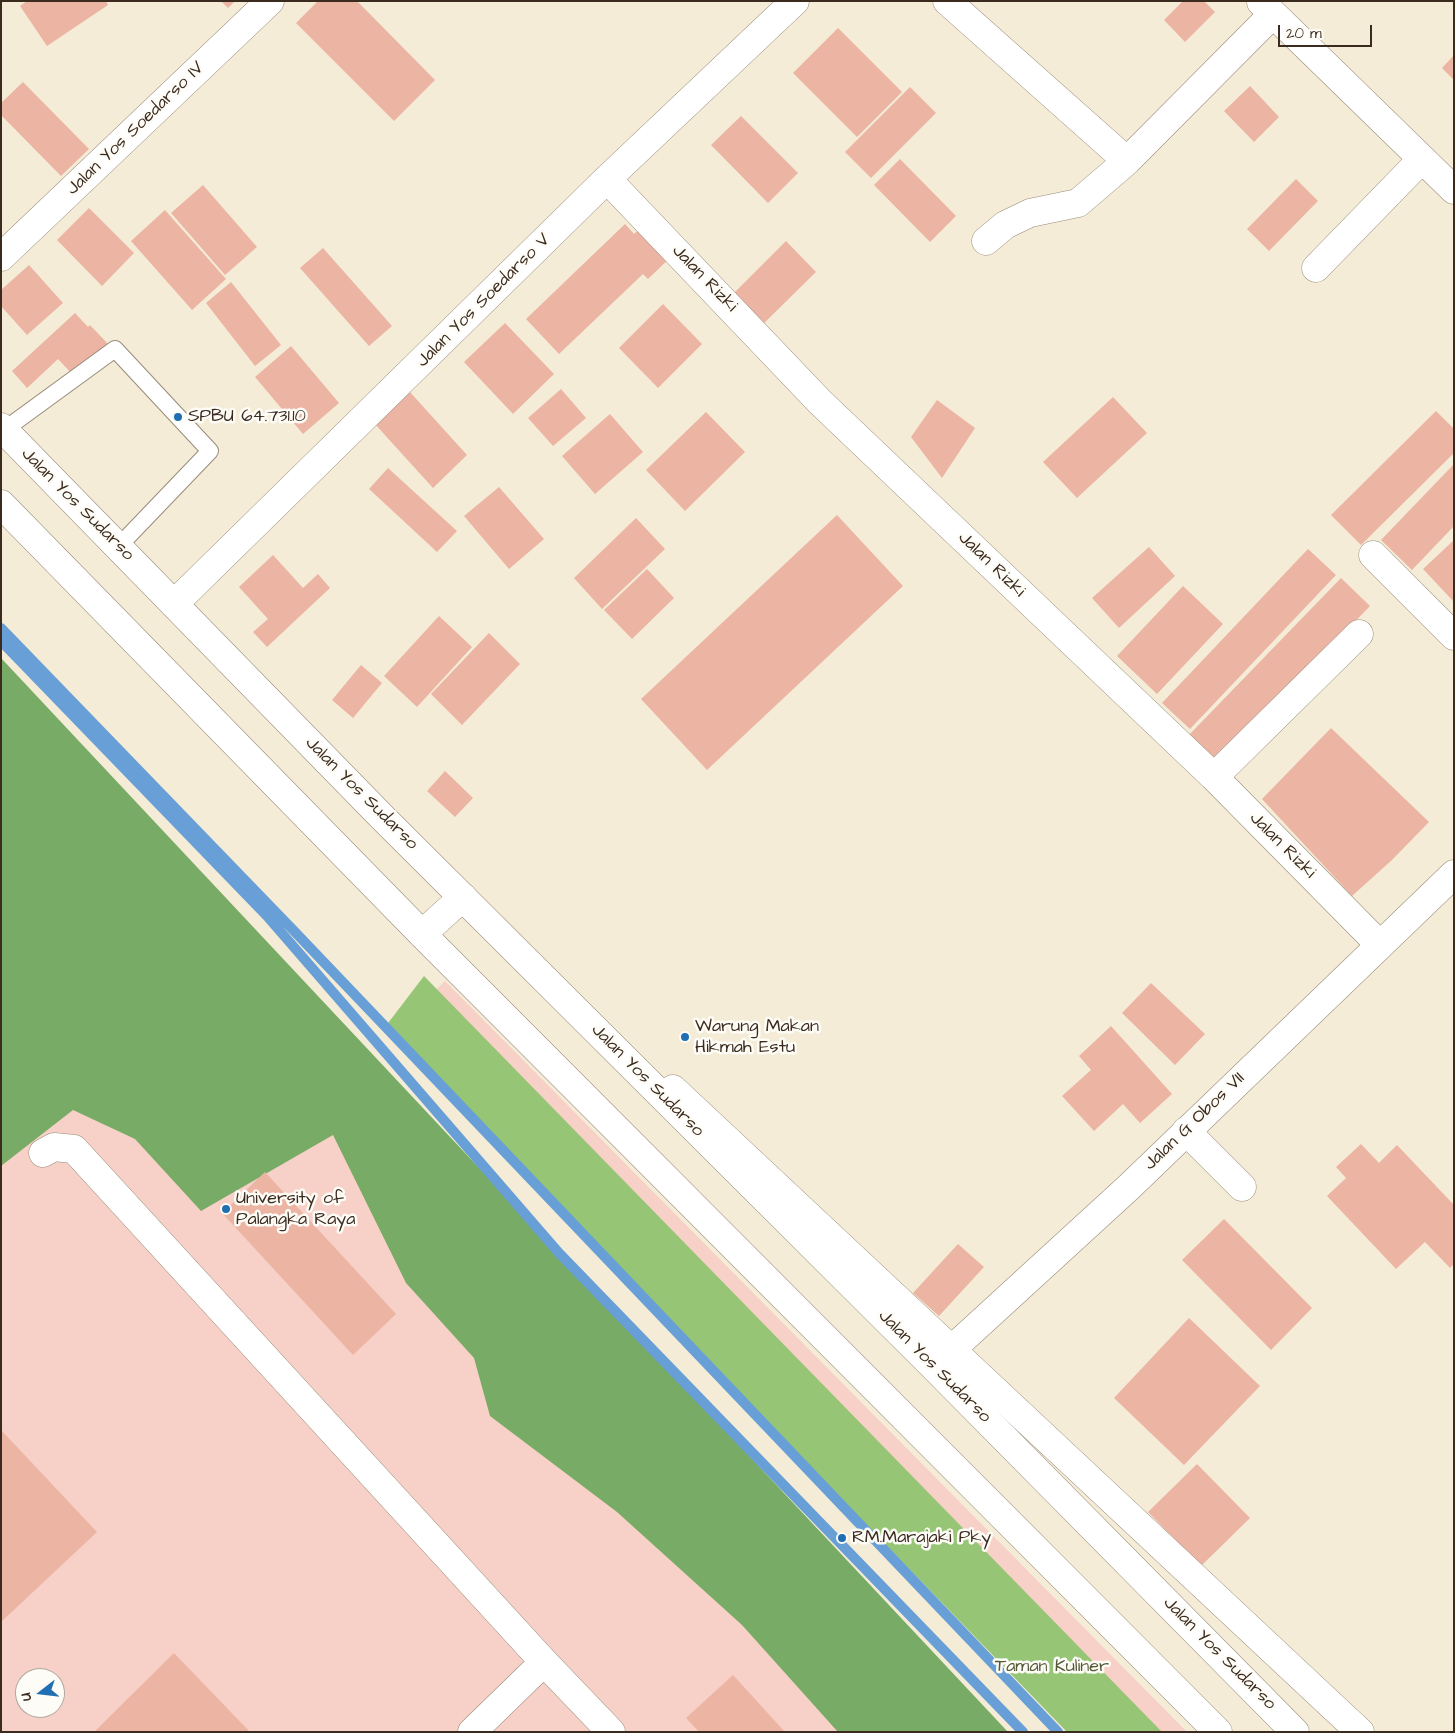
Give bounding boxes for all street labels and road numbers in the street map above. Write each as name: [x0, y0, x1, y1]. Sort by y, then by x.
street label: Jalan Yos Soedarso IV: [63, 58, 209, 200]
street label: Jalan Yos Soedarso V: [413, 230, 555, 372]
street label: Jalan Rizki: [667, 241, 741, 317]
street label: Jalan Yos Sudarso: [16, 444, 138, 566]
street label: Jalan Rizki: [953, 528, 1029, 602]
street label: Jalan Yos Sudarso: [300, 733, 422, 855]
street label: Jalan Rizki: [1244, 808, 1320, 884]
street label: Jalan Yos Sudarso: [586, 1020, 708, 1142]
street label: Jalan G Obos VII: [1140, 1068, 1250, 1176]
street label: Jalan Yos Sudarso: [873, 1306, 995, 1428]
street label: Jalan Yos Sudarso: [1158, 1593, 1280, 1715]

